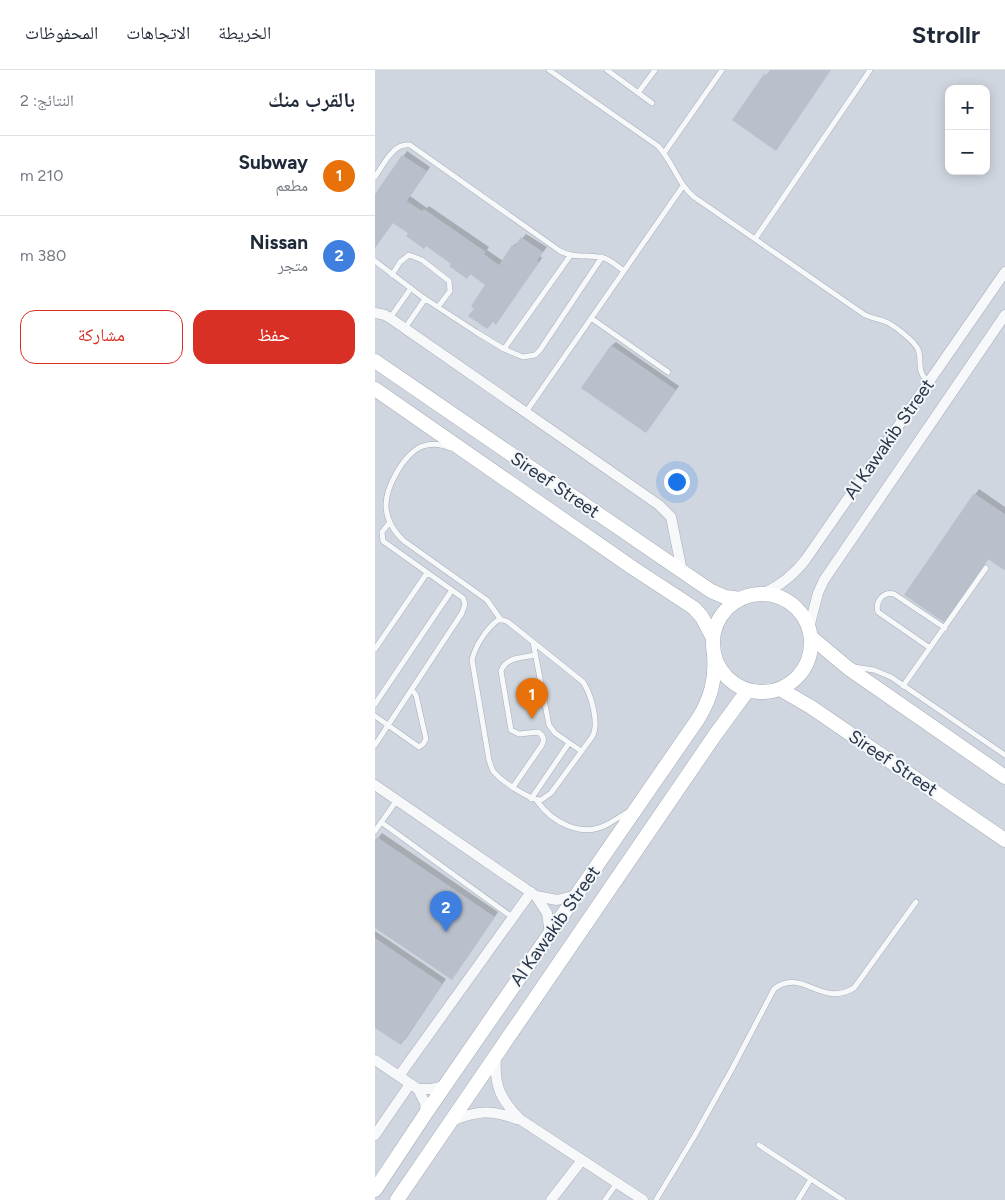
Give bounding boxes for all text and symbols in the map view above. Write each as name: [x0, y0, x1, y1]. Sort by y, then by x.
text: Strollr: [912, 20, 980, 49]
text: المحفوظات: [25, 22, 98, 44]
text: الاتجاهات: [126, 22, 190, 44]
text: الخريطة: [218, 22, 271, 44]
map controls: [945, 85, 990, 175]
button: +: [945, 85, 990, 130]
text: بالقرب منك: [268, 87, 355, 112]
text: النتائج: 2: [20, 91, 74, 110]
button: −: [945, 130, 990, 175]
text: Subway: [238, 151, 308, 174]
text: 210 m: [20, 166, 63, 185]
text: 1: [336, 166, 342, 185]
text: مطعم: [276, 176, 308, 195]
text: Nissan: [250, 231, 308, 254]
text: 380 m: [20, 246, 66, 265]
text: 2: [334, 246, 344, 265]
text: متجر: [278, 256, 308, 275]
button: مشاركة: [20, 310, 183, 364]
button: حفظ: [193, 310, 355, 364]
street label: Al Kawakib Street: [839, 374, 939, 503]
street label: Sireef Street: [506, 447, 604, 523]
your location: [664, 469, 690, 495]
pin: 1: [516, 678, 548, 719]
street label: Sireef Street: [844, 725, 942, 801]
street label: Al Kawakib Street: [505, 861, 605, 990]
pin: 2: [430, 891, 462, 932]

